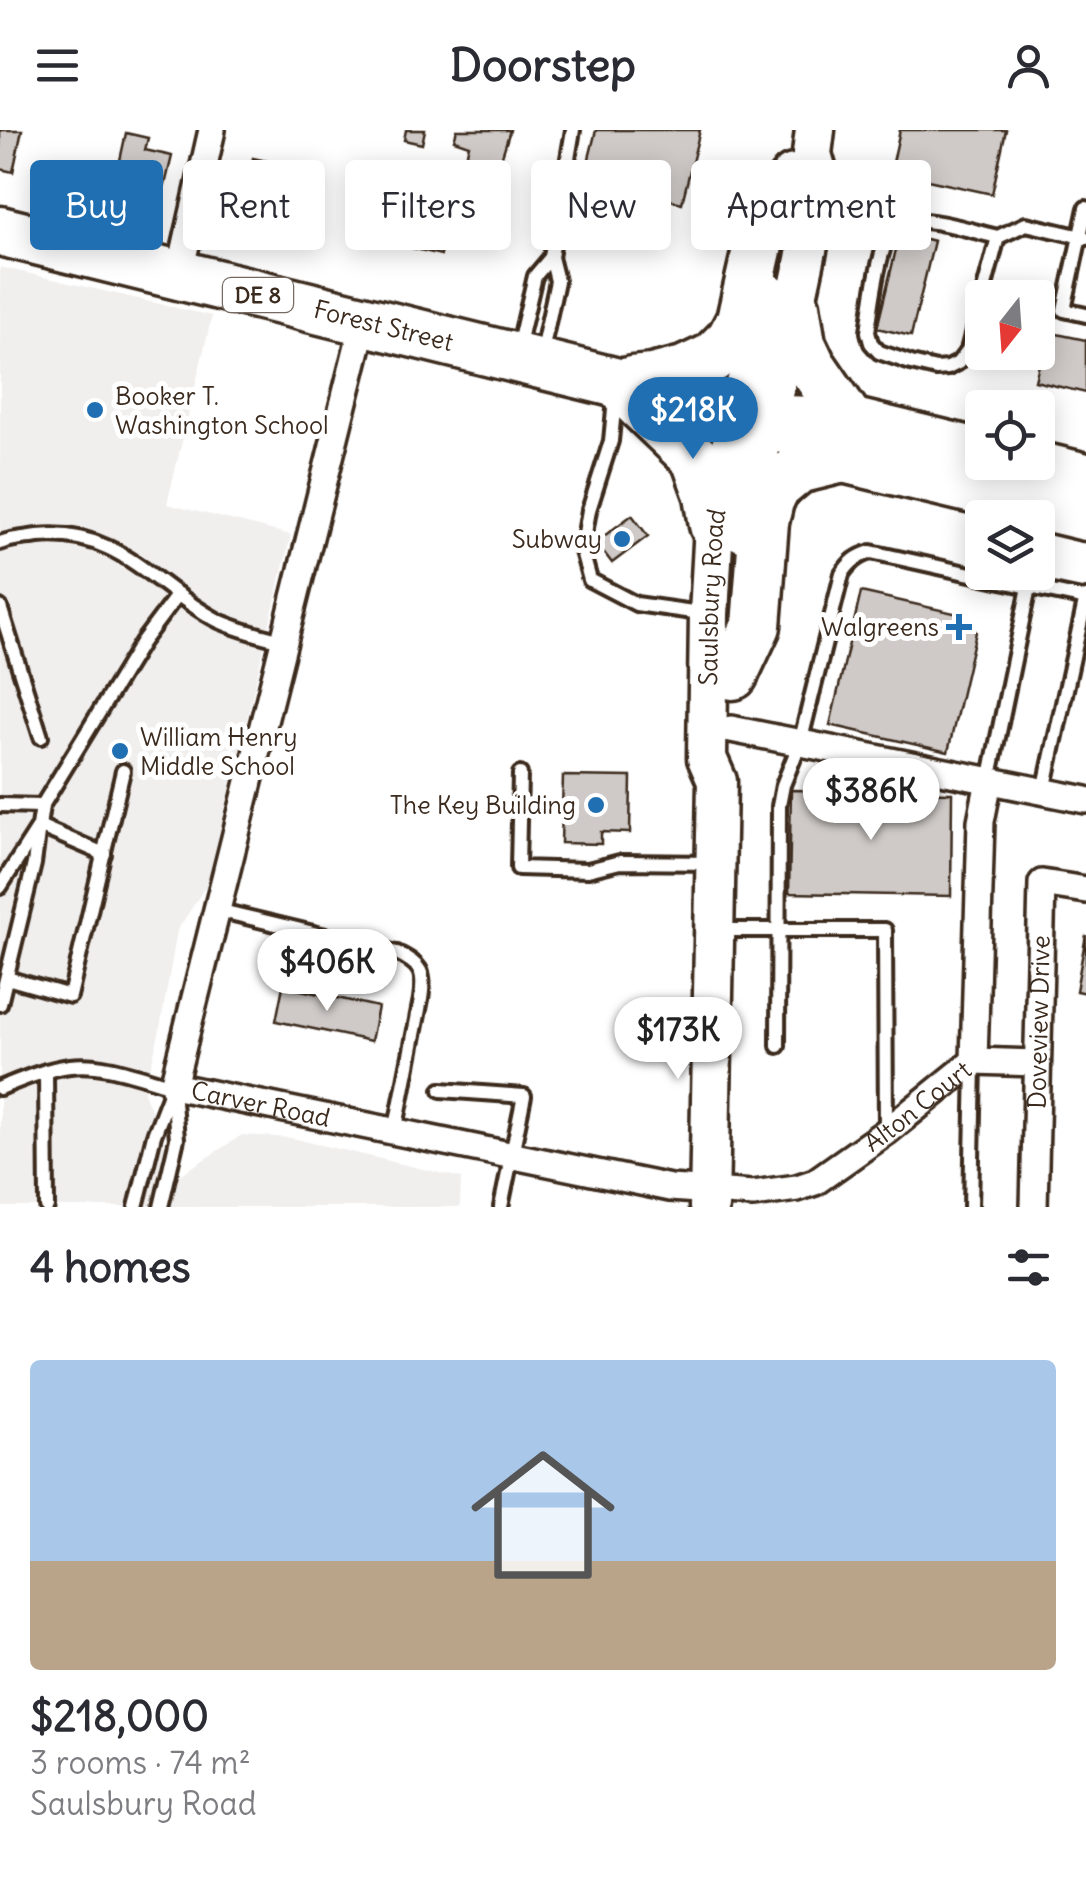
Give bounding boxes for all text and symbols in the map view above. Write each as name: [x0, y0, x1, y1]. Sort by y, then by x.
text: Doorstep: [450, 37, 636, 93]
icon: menu: [30, 38, 85, 93]
icon: person: [1001, 38, 1056, 93]
chip: Buy: [30, 160, 163, 250]
chip: Rent: [183, 160, 325, 250]
chip: Filters: [345, 160, 511, 250]
chip: New: [531, 160, 671, 250]
chip: Apartment: [691, 160, 931, 250]
road number: DE 8: [223, 278, 293, 312]
north arrow: [965, 280, 1055, 370]
map controls: [965, 280, 1055, 590]
street label: Forest Street: [310, 293, 457, 358]
pin: $218K: [623, 377, 763, 462]
place label: Booker T. Washington School: [115, 380, 329, 441]
text: $218K: [650, 389, 736, 430]
button: locate: [965, 390, 1055, 480]
marker: Booker T. Washington School: [84, 399, 106, 421]
button: layers: [965, 500, 1055, 590]
street label: Saulsbury Road: [692, 506, 733, 686]
place label: Subway: [512, 523, 602, 555]
marker: Subway: [611, 528, 633, 550]
place label: Walgreens: [821, 611, 939, 643]
marker: Walgreens: [948, 616, 970, 638]
place label: William Henry Middle School: [140, 721, 297, 782]
marker: William Henry Middle School: [109, 740, 131, 762]
pin: $386K: [801, 758, 941, 843]
text: $386K: [825, 770, 917, 811]
place label: The Key Building: [390, 789, 576, 821]
marker: The Key Building: [585, 794, 607, 816]
pin: $406K: [257, 929, 397, 1014]
street label: Doveview Drive: [1020, 935, 1057, 1109]
text: $406K: [279, 941, 375, 982]
pin: $173K: [608, 997, 748, 1082]
text: $173K: [636, 1009, 720, 1050]
street label: Alton Court: [858, 1054, 978, 1159]
street label: Carver Road: [188, 1074, 333, 1134]
icon: filters: [1001, 1240, 1056, 1295]
text: 4 homes: [30, 1241, 191, 1293]
icon: home: [453, 1425, 633, 1605]
text: $218,000: [30, 1690, 209, 1742]
text: 3 rooms · 74 m²: [30, 1742, 251, 1783]
text: Saulsbury Road: [30, 1783, 257, 1824]

